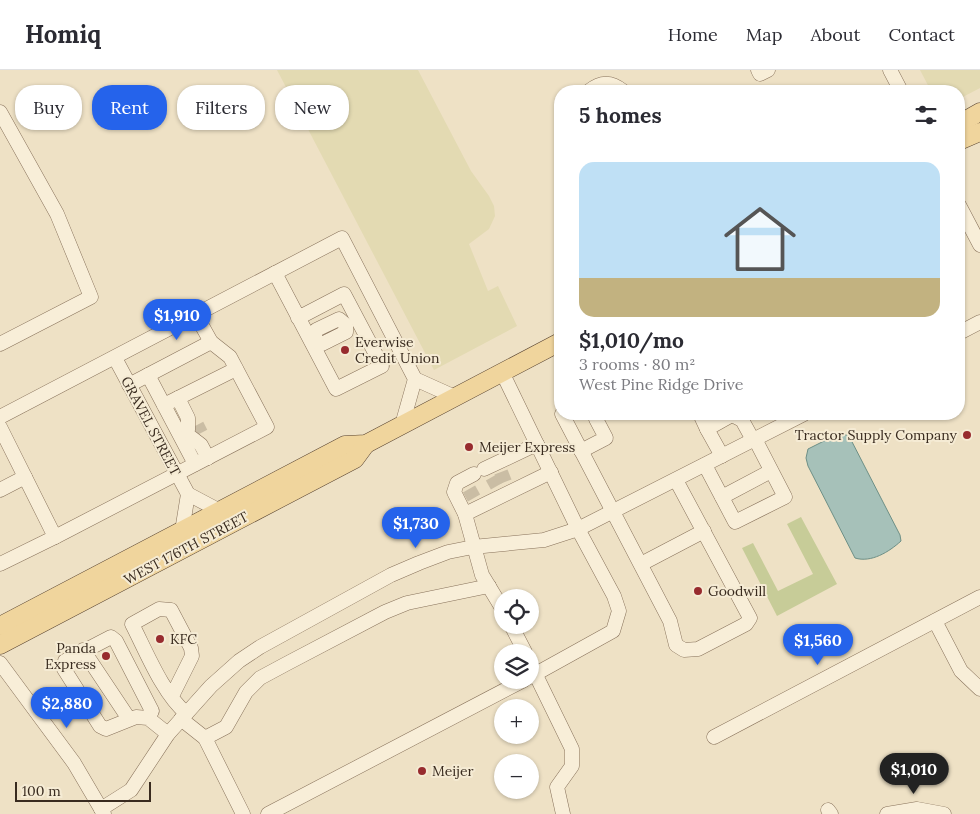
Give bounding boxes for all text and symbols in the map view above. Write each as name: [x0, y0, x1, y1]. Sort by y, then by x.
text: Homiq: [25, 19, 101, 50]
text: Home: [668, 23, 718, 46]
text: Map: [746, 23, 782, 46]
text: About: [810, 23, 860, 46]
text: Contact: [888, 23, 955, 46]
chip: Buy: [15, 85, 82, 130]
chip: Rent: [92, 85, 167, 130]
chip: Filters: [177, 85, 265, 130]
chip: New: [275, 85, 349, 130]
icon: filters: [912, 101, 940, 129]
text: 5 homes: [579, 102, 662, 129]
icon: home: [715, 194, 805, 284]
pin: $1,910: [136, 298, 218, 341]
text: $1,910: [154, 305, 200, 325]
text: $1,010/mo: [579, 327, 684, 354]
place label: Everwise Credit Union: [355, 333, 440, 367]
marker: Everwise Credit Union: [339, 344, 351, 356]
text: 3 rooms · 80 m²: [579, 354, 695, 374]
street label: GRAVEL STREET: [117, 373, 185, 479]
text: West Pine Ridge Drive: [579, 374, 743, 394]
place label: Tractor Supply Company: [795, 426, 958, 444]
marker: Tractor Supply Company: [961, 429, 973, 441]
place label: Meijer Express: [479, 438, 575, 456]
marker: Meijer Express: [463, 441, 475, 453]
pin: $1,730: [375, 506, 457, 549]
street label: WEST 176TH STREET: [121, 508, 251, 588]
text: $1,730: [393, 513, 439, 533]
place label: Goodwill: [708, 582, 766, 600]
marker: Goodwill: [692, 585, 704, 597]
map controls: [494, 589, 539, 799]
button: locate: [494, 589, 539, 634]
pin: $1,560: [777, 624, 859, 666]
place label: KFC: [170, 630, 197, 648]
text: $1,560: [794, 630, 842, 650]
marker: KFC: [154, 633, 166, 645]
place label: Panda Express: [45, 639, 96, 673]
button: layers: [494, 644, 539, 689]
marker: Panda Express: [100, 650, 112, 662]
pin: $2,880: [26, 686, 108, 729]
text: $2,880: [42, 693, 92, 713]
button: +: [494, 699, 539, 744]
pin: $1,010: [873, 752, 955, 795]
button: −: [494, 754, 539, 799]
text: $1,010: [891, 759, 937, 779]
place label: Meijer: [432, 762, 474, 780]
marker: Meijer: [416, 765, 428, 777]
scale bar: [15, 779, 151, 802]
text: 100 m: [22, 782, 61, 800]

